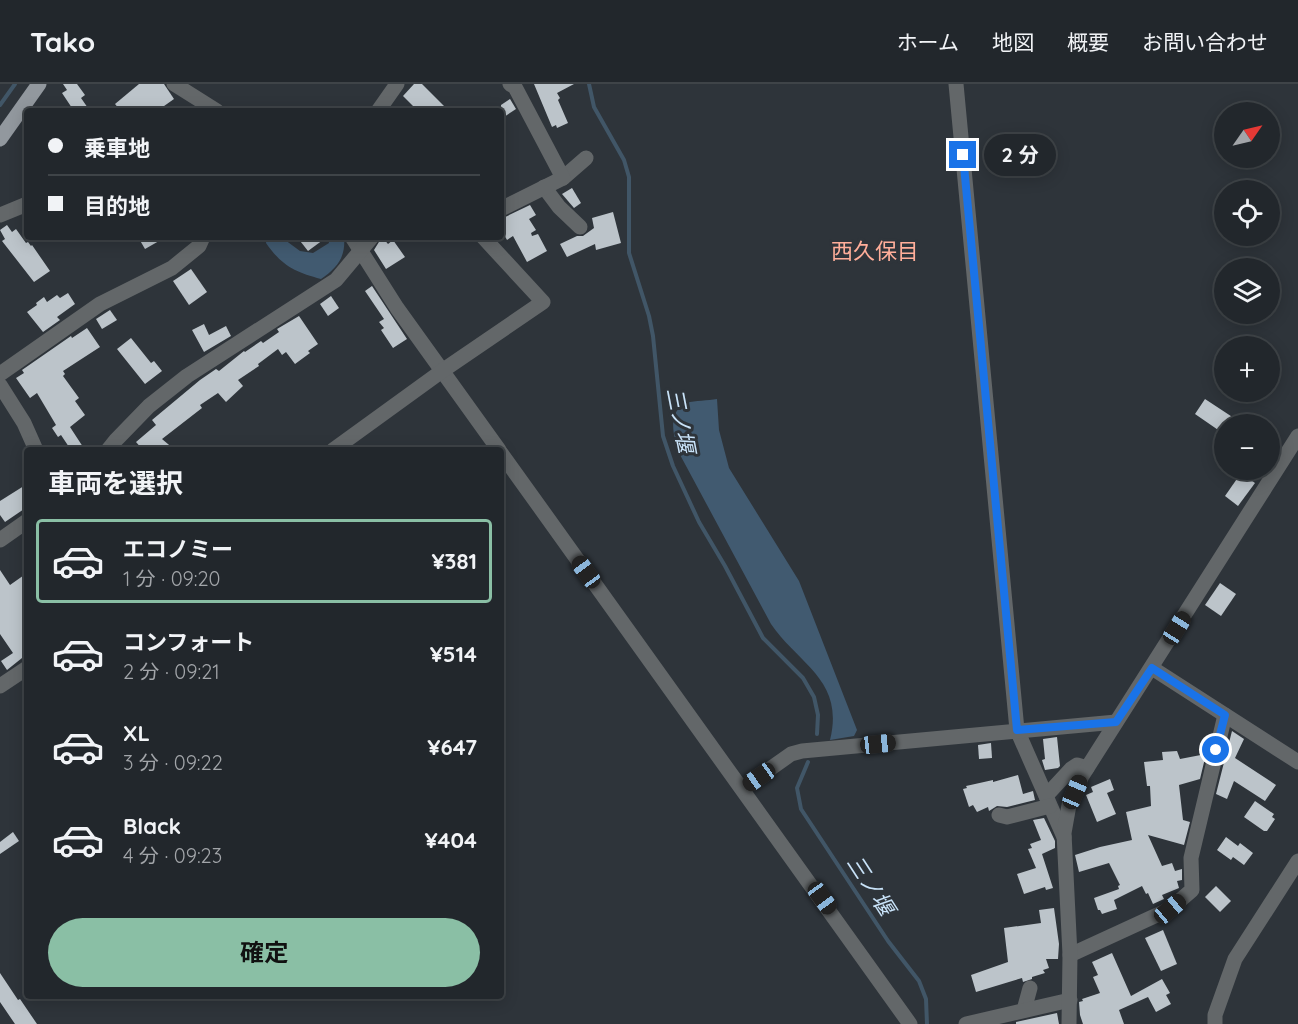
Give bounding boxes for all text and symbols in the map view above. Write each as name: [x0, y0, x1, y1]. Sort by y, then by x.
text: Tako: [30, 24, 95, 59]
text: ホーム: [897, 29, 959, 55]
text: 地図: [992, 29, 1034, 55]
text: 概要: [1067, 29, 1109, 55]
text: お問い合わせ: [1142, 29, 1268, 55]
north arrow: [1214, 102, 1280, 168]
map controls: [1214, 102, 1280, 480]
text: 乗車地: [84, 134, 150, 162]
callout: 2 分: [984, 134, 1056, 176]
route end: [949, 141, 976, 168]
text: 2 分: [1002, 142, 1038, 167]
button: locate: [1214, 180, 1280, 246]
text: 目的地: [84, 192, 150, 220]
district label: 西久保目: [831, 237, 919, 265]
button: layers: [1214, 258, 1280, 324]
button: +: [1214, 336, 1280, 402]
water label: 三ノ堰: [661, 385, 702, 459]
button: −: [1214, 414, 1280, 480]
text: 車両を選択: [48, 466, 183, 500]
icon: car: [51, 534, 105, 588]
text: エコノミー: [123, 535, 233, 563]
text: ¥381: [431, 547, 477, 575]
car: [568, 552, 604, 592]
text: 1 分 · 09:20: [123, 566, 220, 591]
car: [1160, 608, 1194, 648]
icon: car: [51, 627, 105, 681]
text: コンフォート: [123, 628, 254, 656]
text: ¥514: [430, 640, 477, 668]
text: 2 分 · 09:21: [123, 659, 220, 684]
text: XL: [123, 719, 150, 747]
icon: car: [51, 720, 105, 774]
text: ¥647: [427, 733, 477, 761]
car: [859, 733, 897, 755]
route start: [1202, 736, 1229, 763]
text: 3 分 · 09:22: [123, 750, 223, 775]
car: [739, 759, 779, 795]
car: [1060, 772, 1090, 812]
text: Black: [123, 812, 181, 840]
icon: car: [51, 813, 105, 867]
text: ¥404: [425, 826, 477, 854]
text: 4 分 · 09:23: [123, 843, 222, 868]
water label: 三ノ堰: [841, 850, 903, 924]
car: [804, 878, 840, 918]
car: [1150, 891, 1190, 927]
button: 確定: [48, 918, 480, 987]

